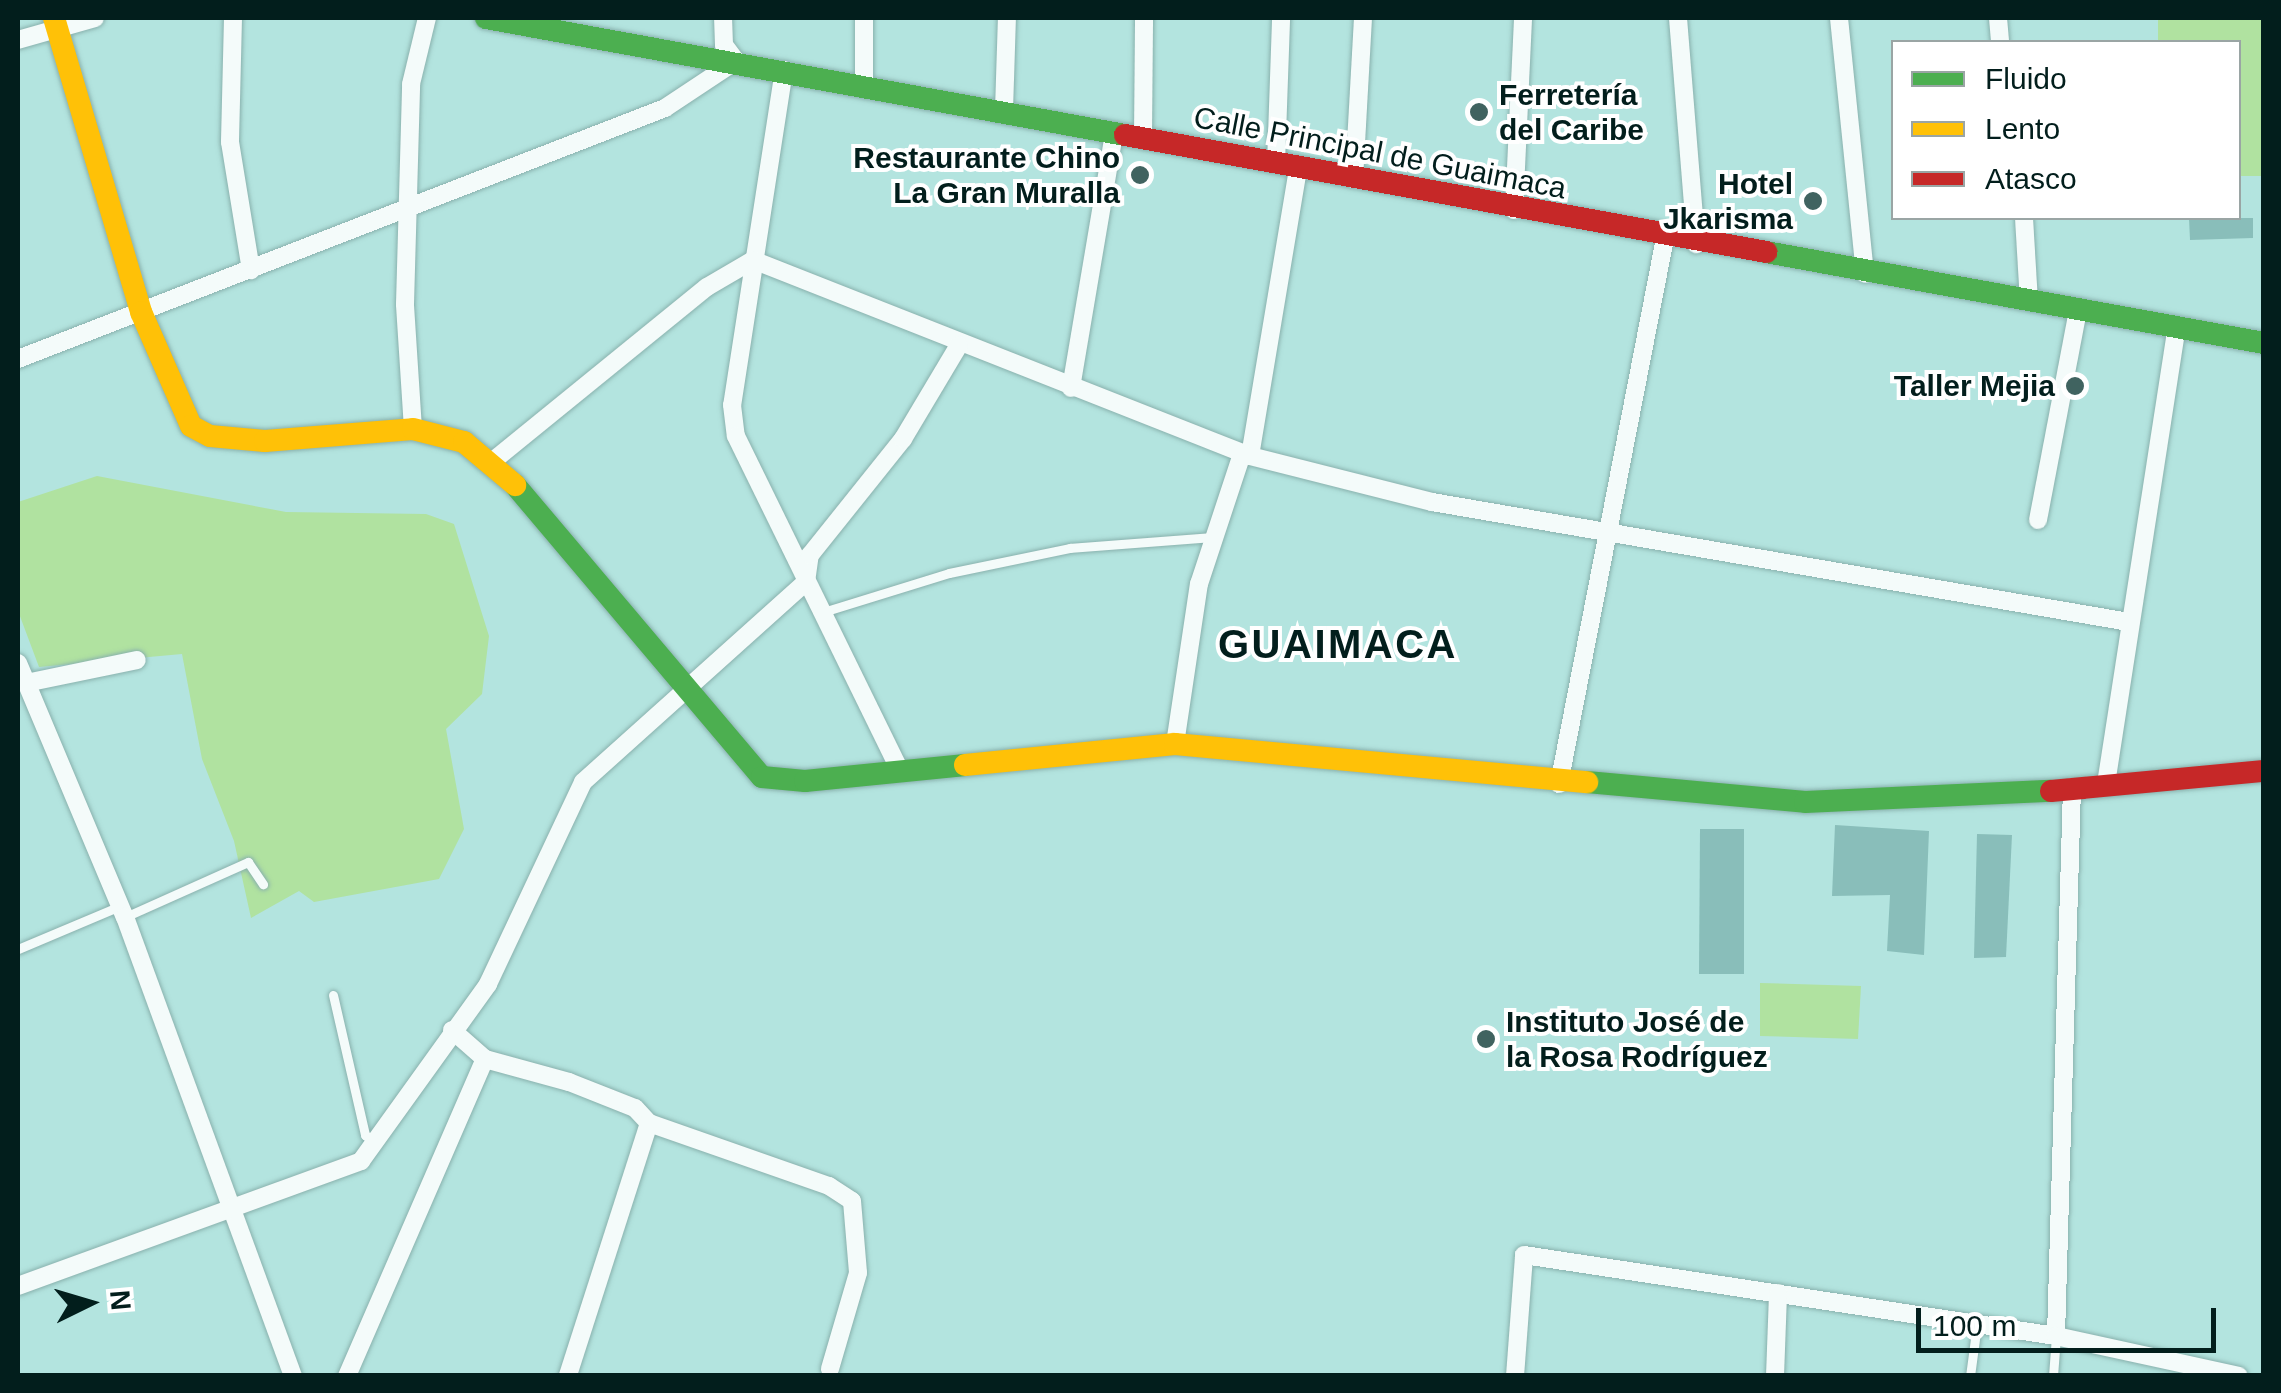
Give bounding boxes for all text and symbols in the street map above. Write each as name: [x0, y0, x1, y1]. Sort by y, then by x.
legend: [1891, 40, 2241, 220]
text: Fluido: [1985, 62, 2067, 95]
place label: Ferretería del Caribe: [1499, 77, 1644, 148]
street label: Calle Principal de Guaimaca: [1191, 99, 1569, 207]
marker: Ferretería del Caribe: [1468, 101, 1490, 123]
text: Lento: [1985, 112, 2060, 145]
place label: Restaurante Chino La Gran Muralla: [853, 140, 1120, 210]
text: Atasco: [1985, 162, 2077, 195]
marker: Restaurante Chino La Gran Muralla: [1129, 164, 1151, 186]
place label: Hotel Jkarisma: [1663, 166, 1793, 236]
marker: Hotel Jkarisma: [1802, 190, 1824, 212]
place label: Taller Mejia: [1894, 368, 2055, 404]
marker: Taller Mejia: [2064, 375, 2086, 397]
district label: GUAIMACA: [1218, 620, 1458, 668]
place label: Instituto José de la Rosa Rodríguez: [1506, 1004, 1768, 1074]
marker: Instituto José de la Rosa Rodríguez: [1475, 1028, 1497, 1050]
north arrow: [40, 1253, 140, 1353]
scale bar: [1921, 1288, 2221, 1350]
text: N: [104, 1289, 137, 1312]
text: 100 m: [1933, 1309, 2016, 1342]

